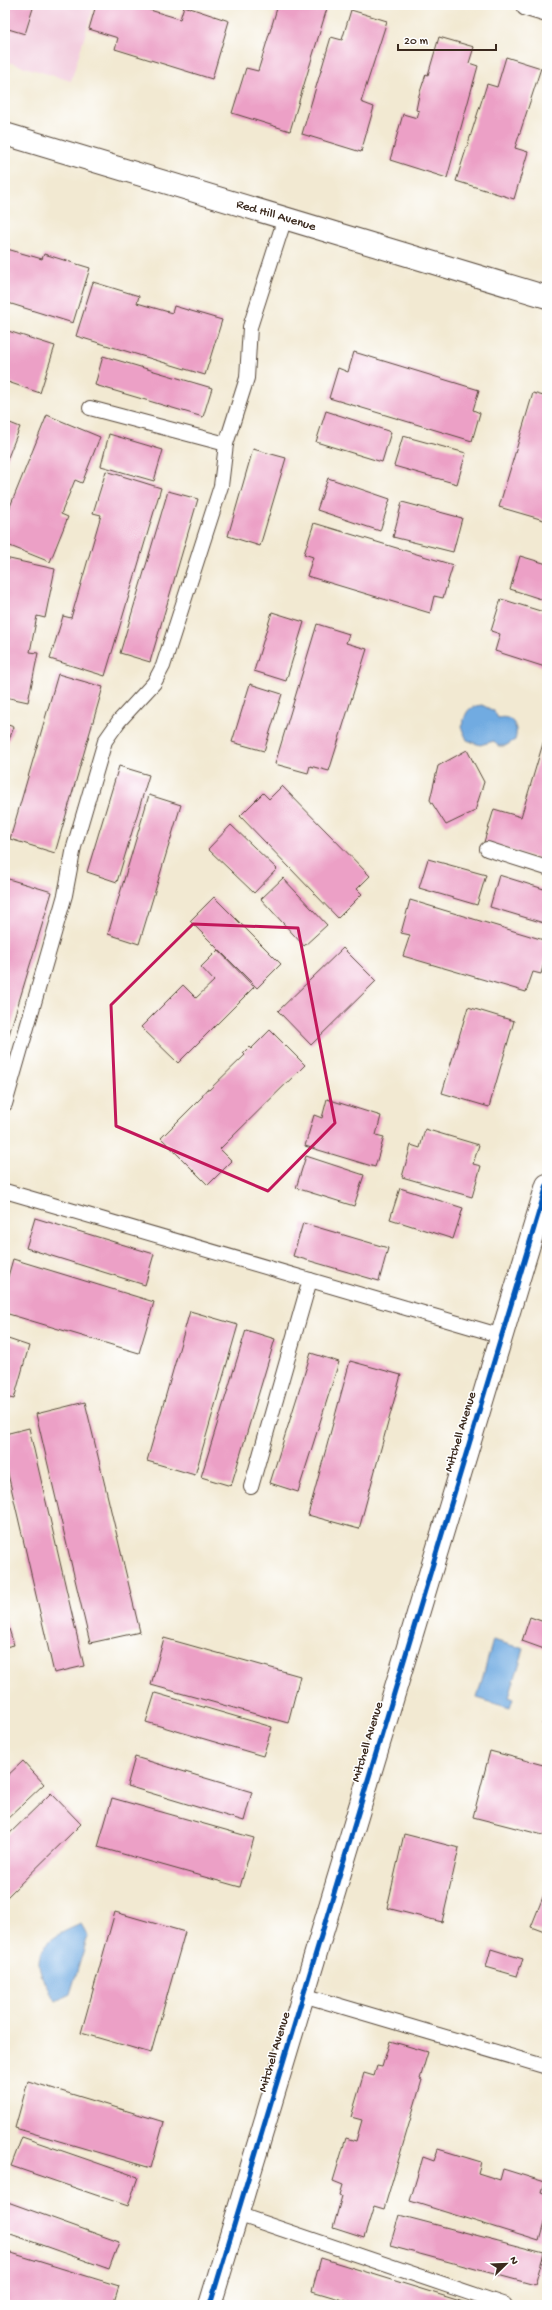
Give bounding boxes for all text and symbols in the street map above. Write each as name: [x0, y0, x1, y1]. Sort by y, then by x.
scale bar: [398, 26, 496, 52]
text: 20 m: [404, 35, 429, 49]
street label: Red Hill Avenue: [234, 196, 318, 235]
street label: Mitchell Avenue: [442, 1390, 480, 1474]
street label: Mitchell Avenue: [349, 1700, 387, 1784]
street label: Mitchell Avenue: [256, 2010, 294, 2094]
north arrow: [486, 2244, 526, 2284]
text: N: [506, 2255, 520, 2267]

